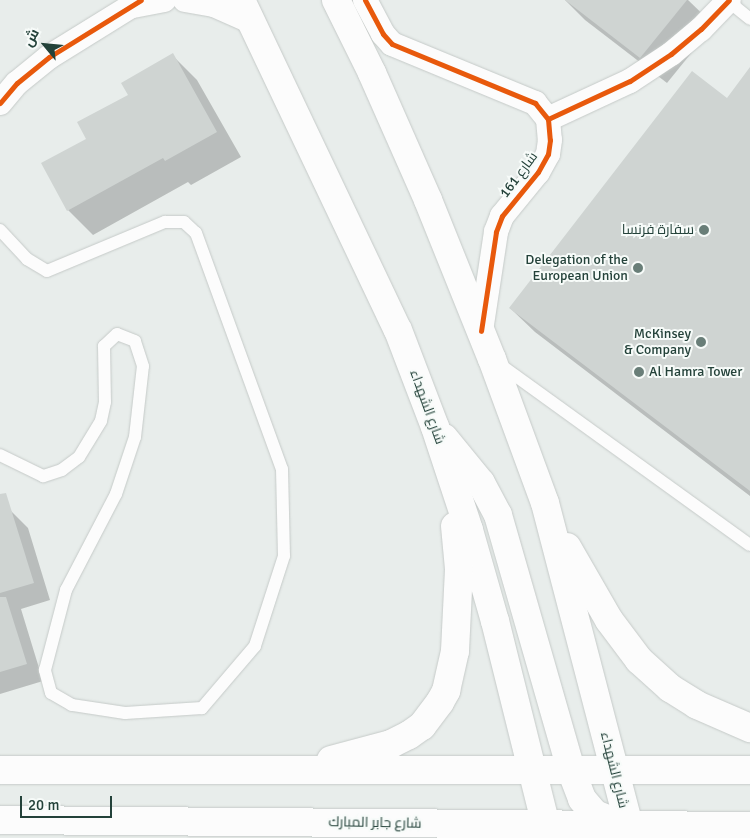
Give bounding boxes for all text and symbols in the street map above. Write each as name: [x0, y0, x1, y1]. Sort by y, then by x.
north arrow: [20, 20, 70, 70]
text: ش: [20, 26, 43, 50]
street label: شارع 161: [496, 149, 542, 201]
place label: سفارة فرنسا: [622, 222, 694, 238]
marker: سفارة فرنسا: [698, 224, 710, 236]
place label: Delegation of the European Union: [525, 252, 628, 284]
marker: Delegation of the European Union: [632, 262, 644, 274]
place label: McKinsey & Company: [624, 326, 691, 358]
marker: McKinsey & Company: [695, 336, 707, 348]
place label: Al Hamra Tower: [649, 364, 742, 380]
marker: Al Hamra Tower: [633, 366, 645, 378]
street label: شارع الشهداء: [406, 367, 448, 447]
street label: شارع الشهداء: [596, 730, 632, 810]
scale bar: [22, 786, 115, 818]
text: 20 m: [28, 796, 59, 814]
street label: شارع جابر المبارك: [328, 814, 422, 832]

